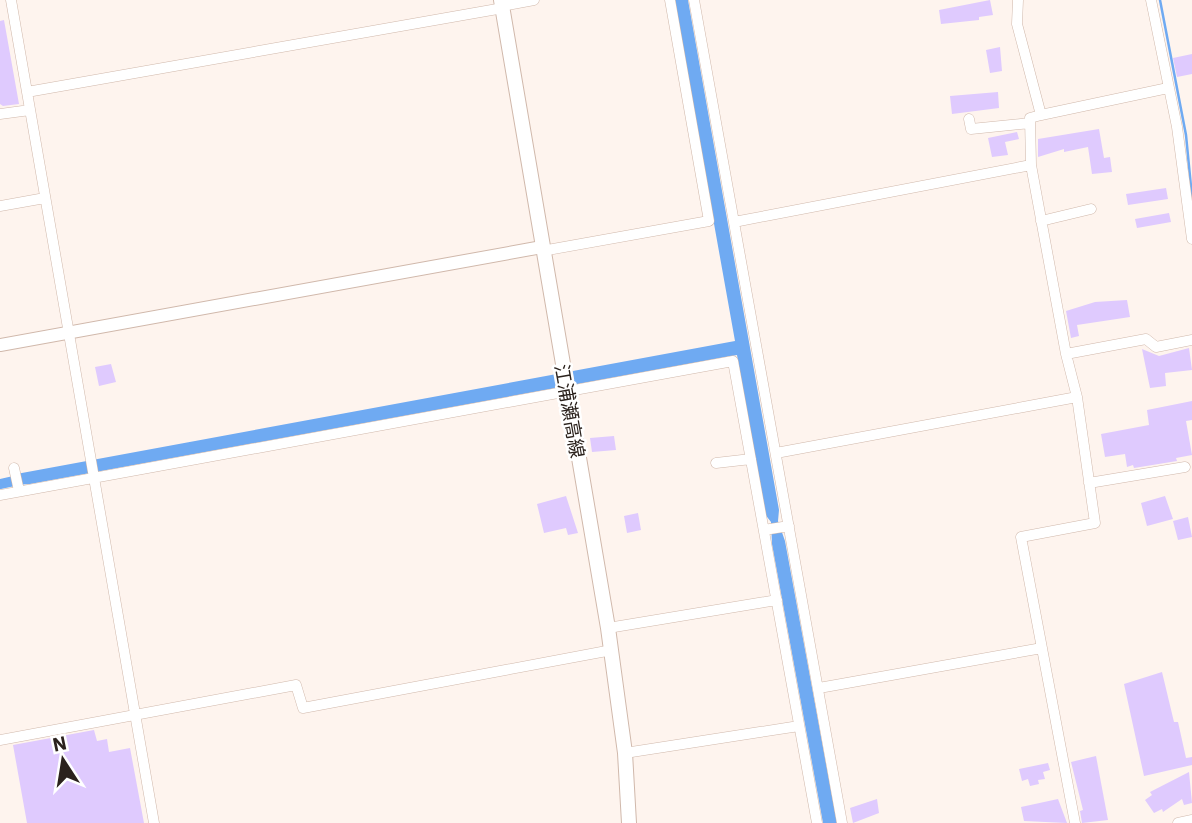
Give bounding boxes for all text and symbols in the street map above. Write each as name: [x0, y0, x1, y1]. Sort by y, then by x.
street label: 江浦瀬高線: [550, 362, 590, 460]
north arrow: [28, 725, 98, 795]
text: N: [50, 730, 69, 757]

